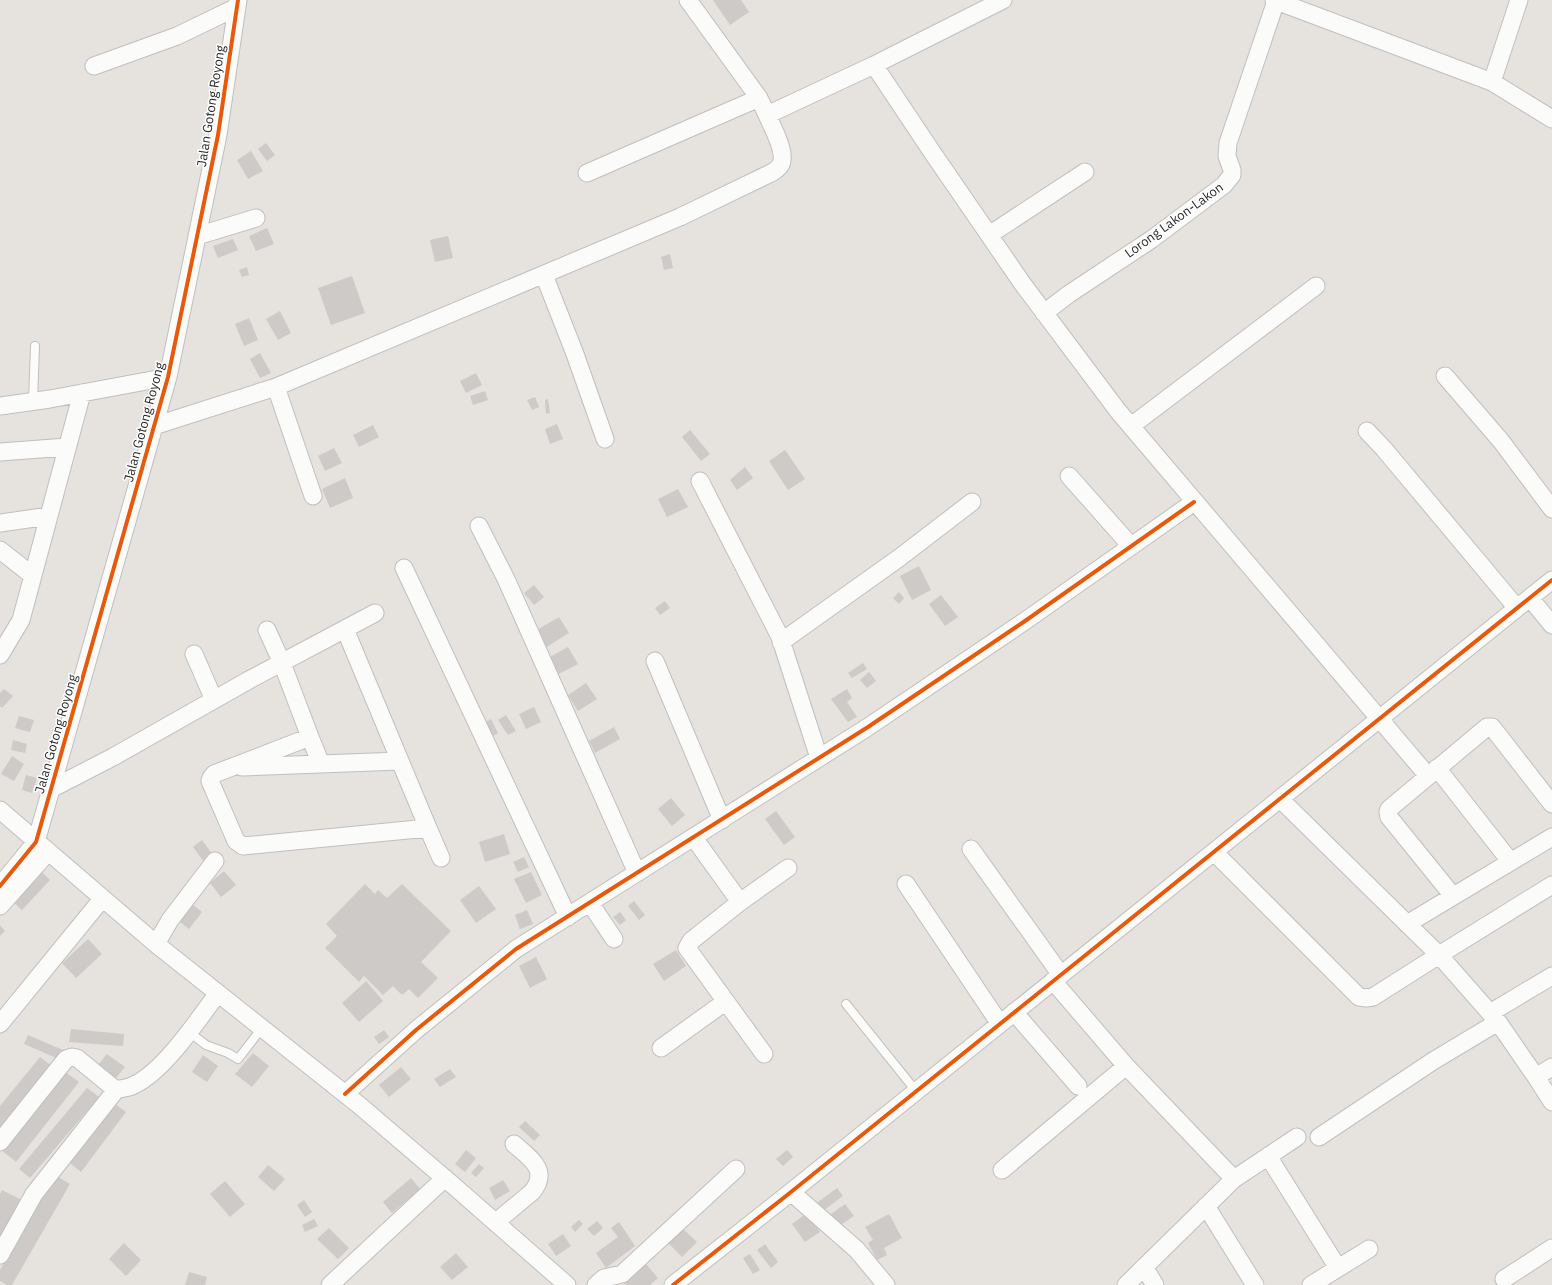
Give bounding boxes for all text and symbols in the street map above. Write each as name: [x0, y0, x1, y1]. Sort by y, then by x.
street label: Jalan Gotong Royong: [193, 44, 229, 168]
street label: Lorong Lakon-Lakon: [1121, 179, 1227, 261]
street label: Jalan Gotong Royong: [120, 360, 168, 484]
street label: Jalan Gotong Royong: [31, 672, 81, 796]

